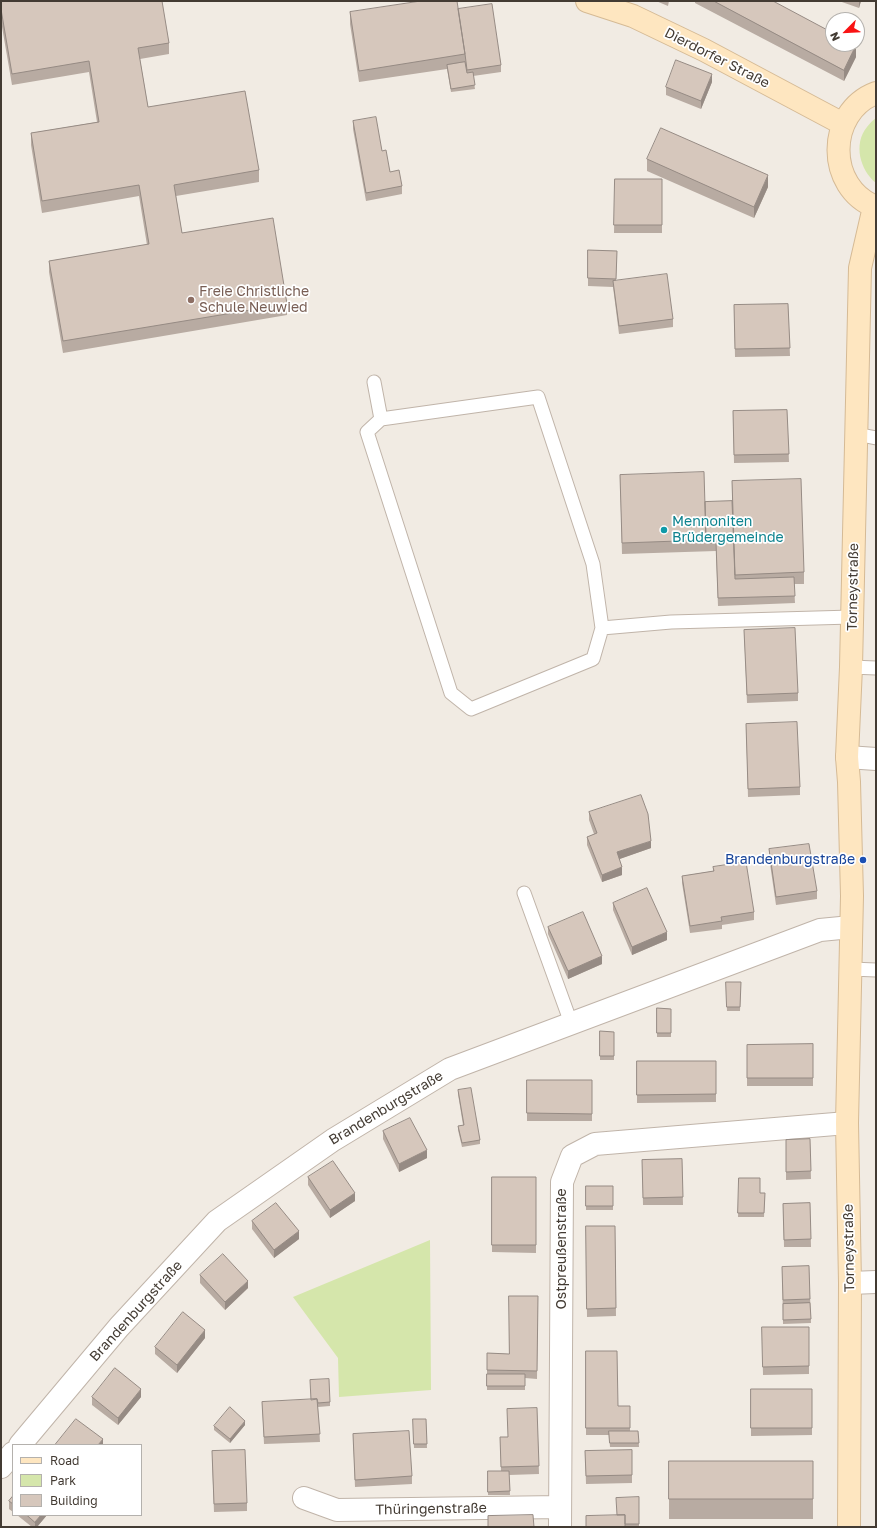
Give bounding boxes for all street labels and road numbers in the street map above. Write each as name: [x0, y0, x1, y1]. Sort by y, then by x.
street label: Dierdorfer Straße: [662, 24, 772, 92]
street label: Torneystraße: [844, 543, 862, 631]
street label: Brandenburgstraße: [326, 1067, 446, 1149]
street label: Ostpreußenstraße: [554, 1188, 570, 1310]
street label: Torneystraße: [840, 1204, 858, 1292]
street label: Brandenburgstraße: [86, 1257, 186, 1365]
street label: Thüringenstraße: [375, 1500, 487, 1518]

